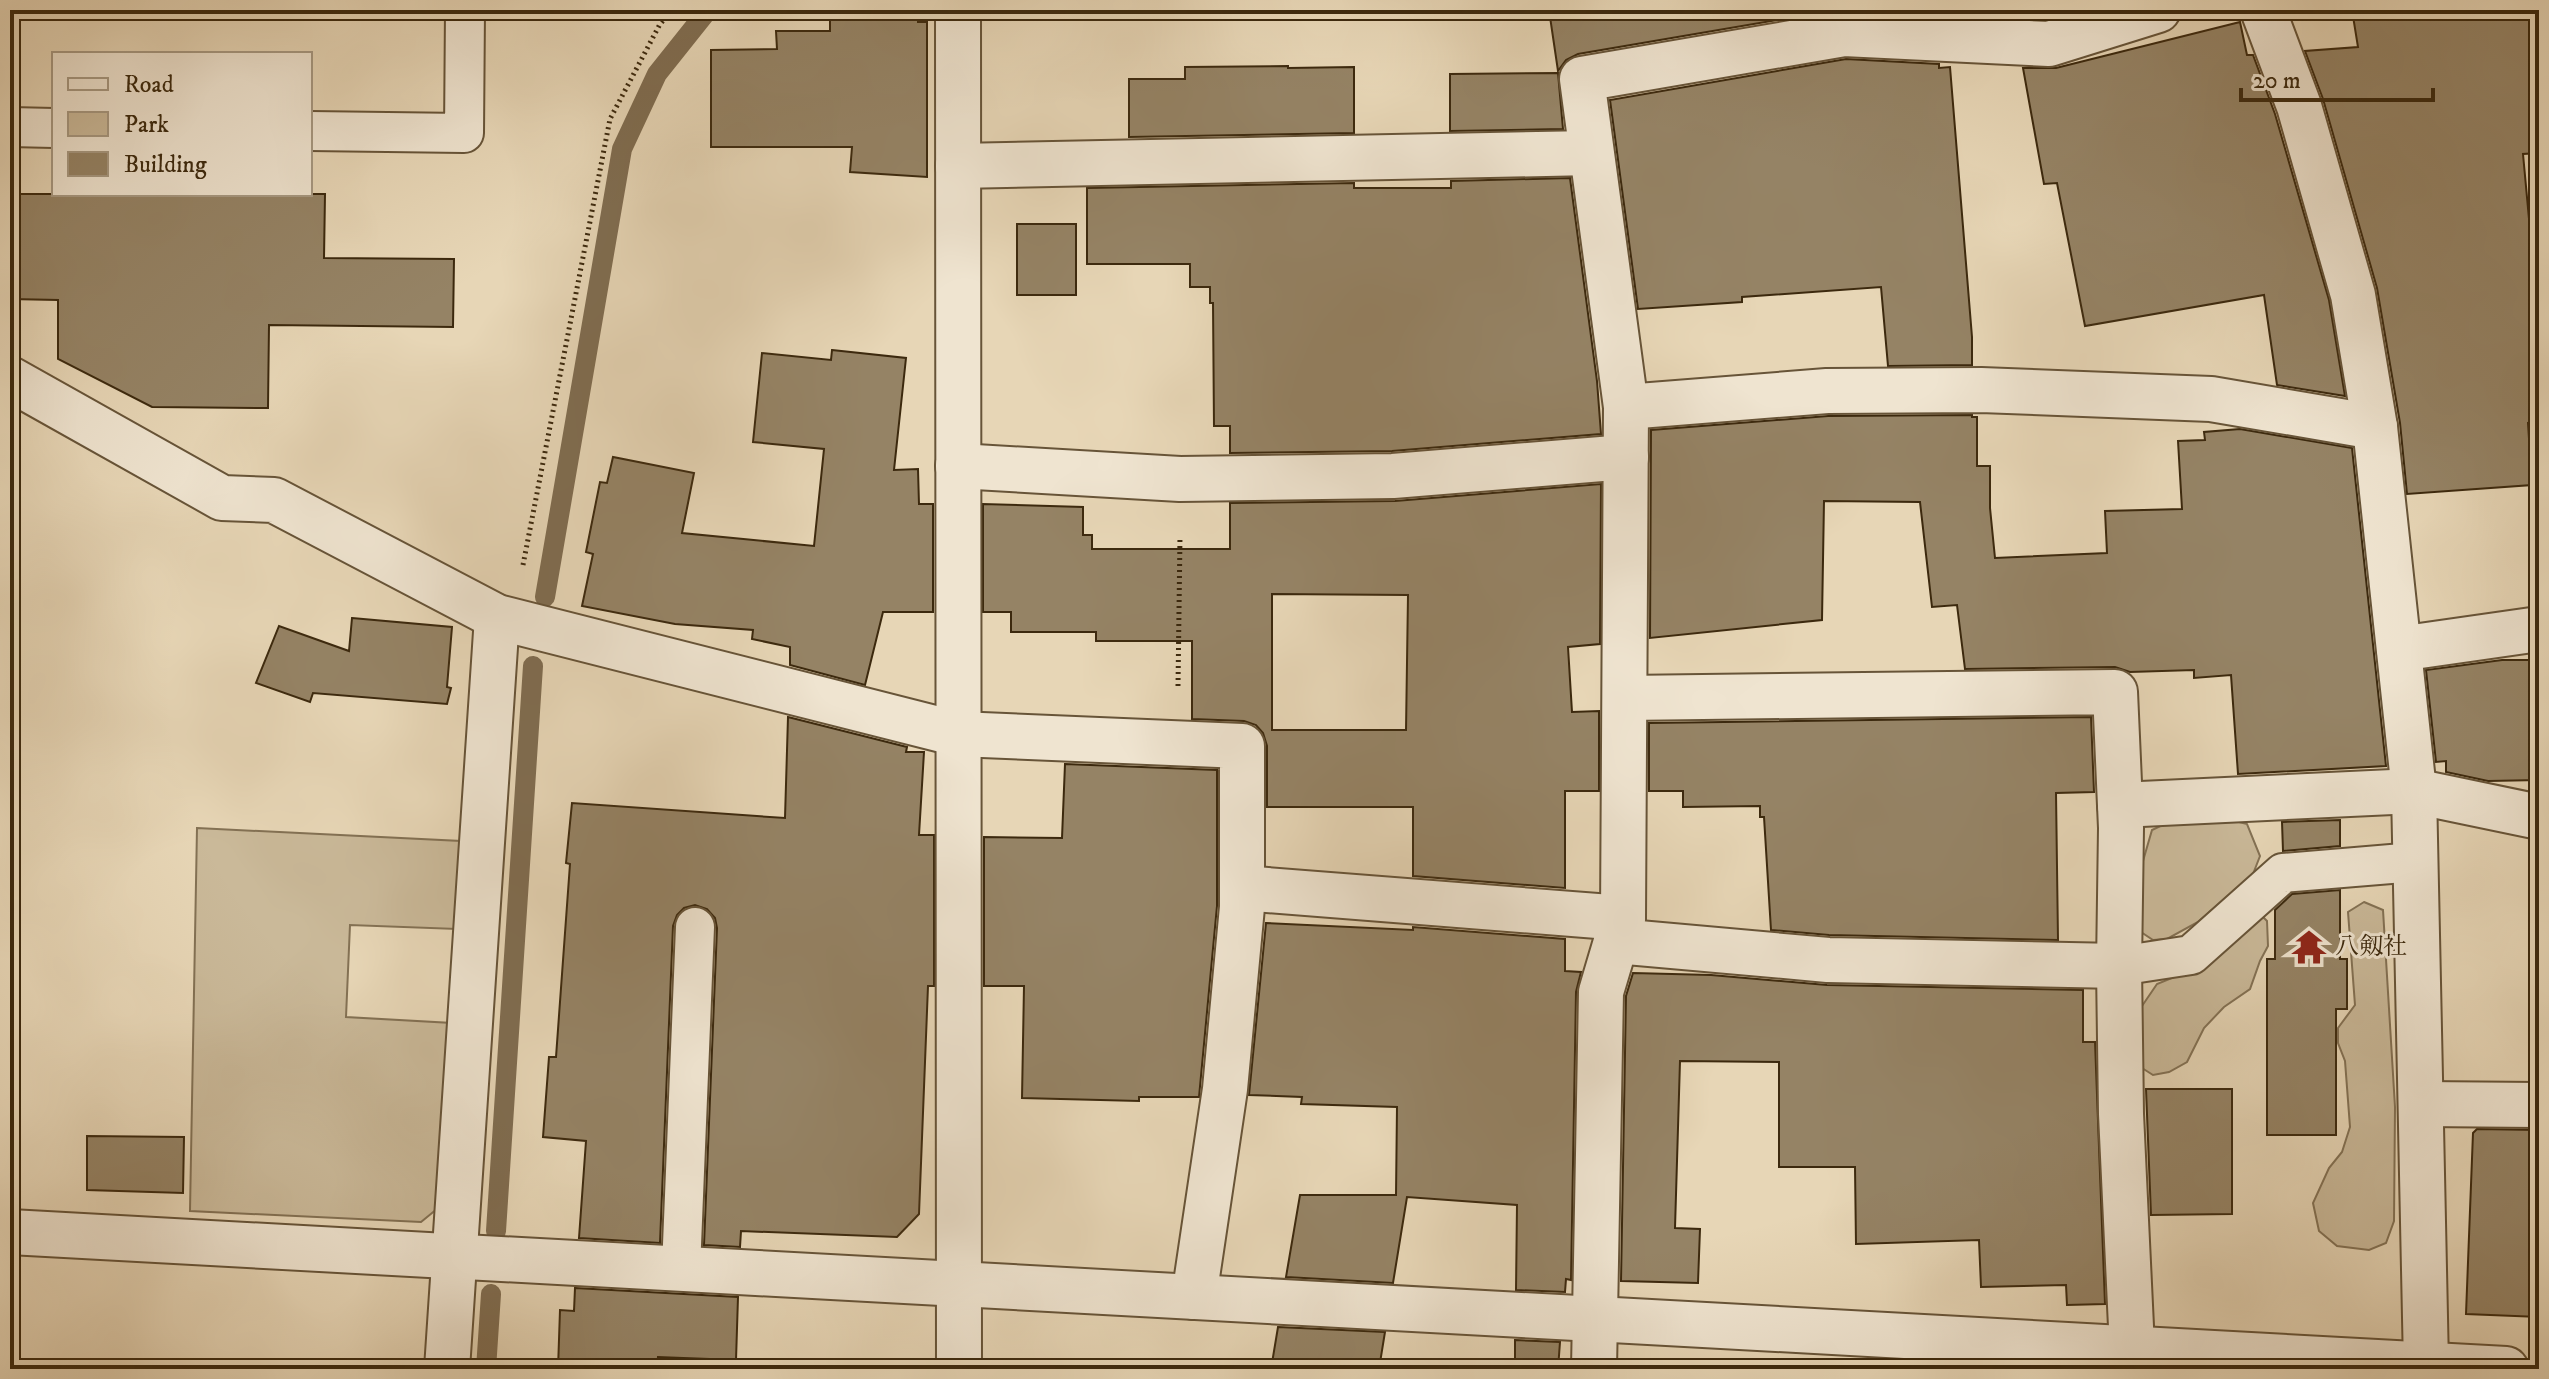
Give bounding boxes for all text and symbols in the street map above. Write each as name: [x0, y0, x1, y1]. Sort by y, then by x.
legend: [52, 52, 312, 196]
scale bar: [2241, 52, 2433, 102]
text: 20 m: [2253, 66, 2301, 96]
text: Road: [124, 70, 174, 100]
text: Park: [124, 110, 169, 140]
text: Building: [124, 150, 207, 180]
temple icon: 八剱社: [2290, 928, 2328, 966]
place label: 八剱社: [2335, 932, 2407, 962]

